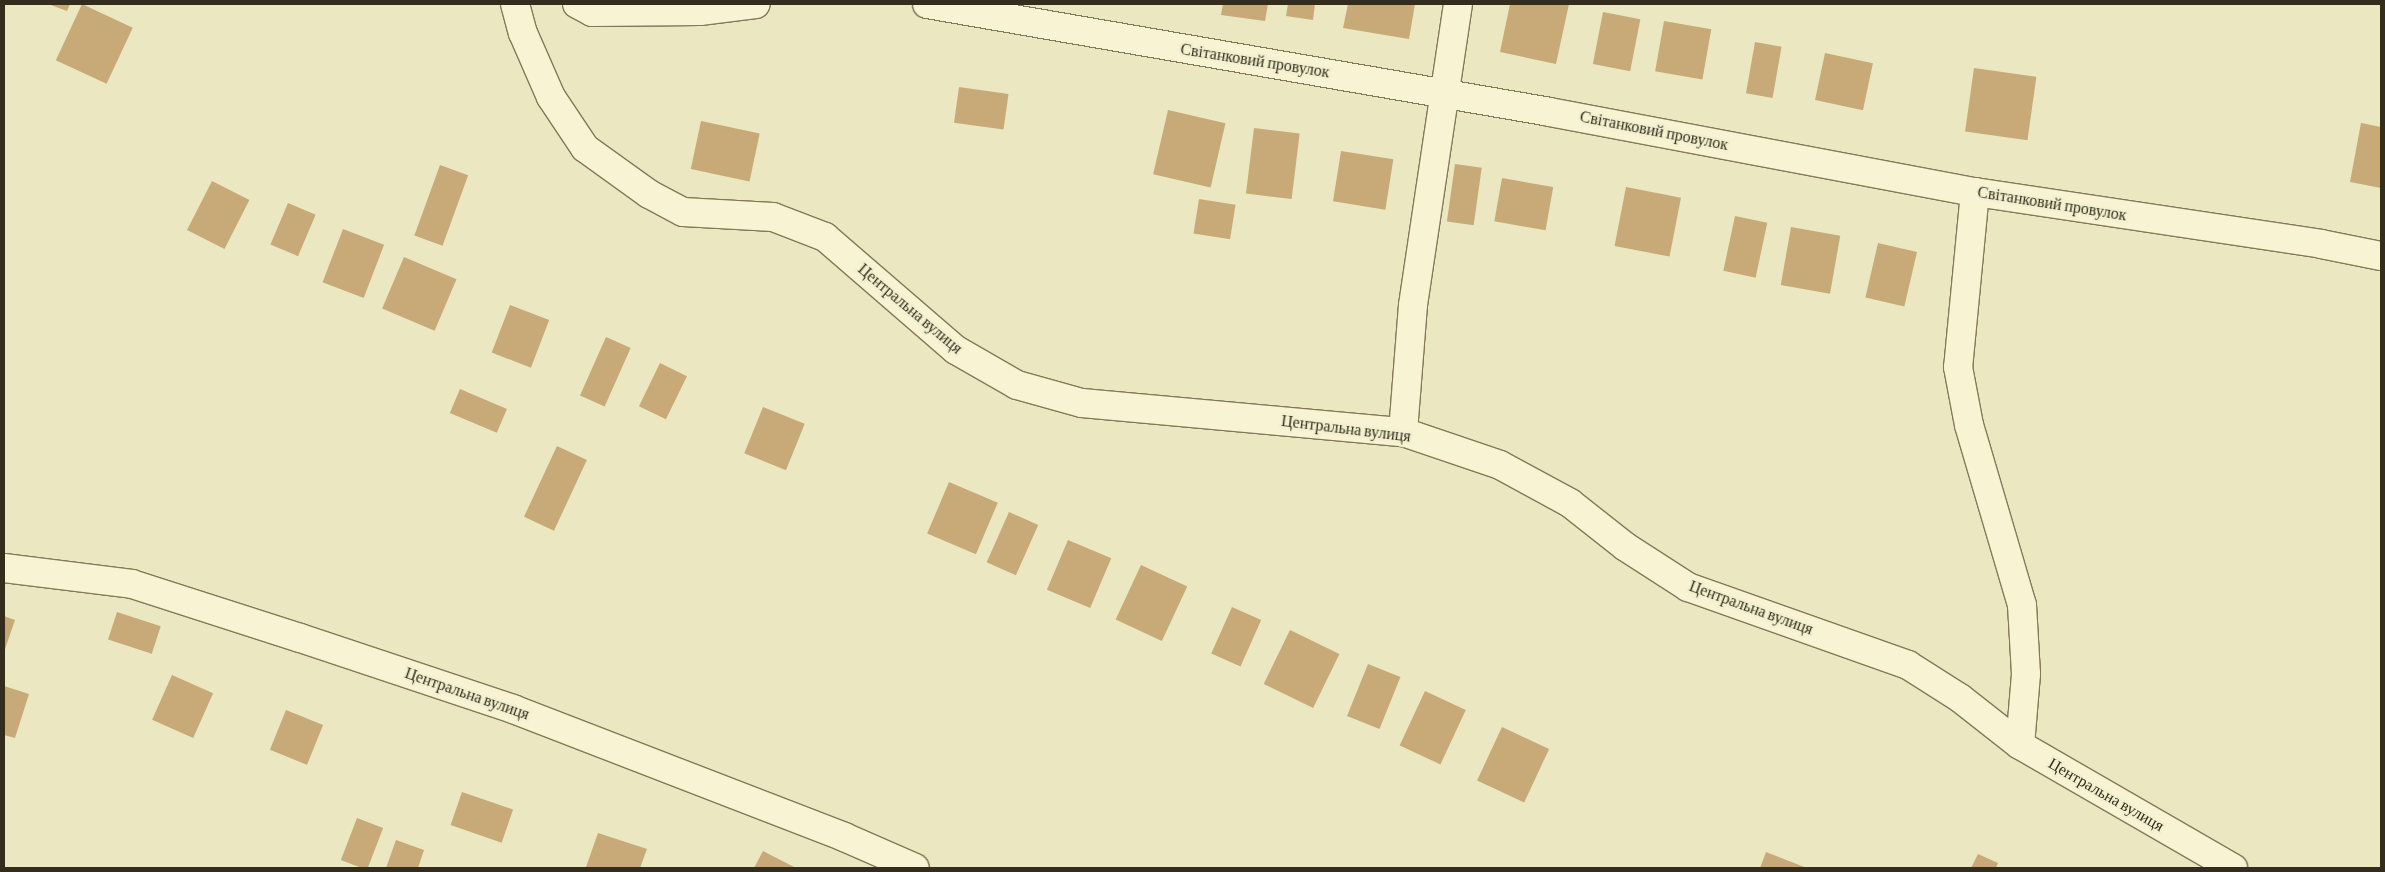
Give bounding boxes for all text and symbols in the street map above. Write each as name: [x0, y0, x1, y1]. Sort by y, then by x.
street label: Світанковий провулок: [1179, 40, 1331, 82]
street label: Світанковий провулок: [1578, 107, 1730, 155]
street label: Світанковий провулок: [1976, 183, 2128, 225]
street label: Центральна вулиця: [854, 260, 966, 358]
street label: Центральна вулиця: [1280, 412, 1412, 446]
street label: Центральна вулиця: [1686, 577, 1816, 639]
street label: Центральна вулиця: [402, 664, 532, 724]
street label: Центральна вулиця: [2045, 754, 2167, 836]

